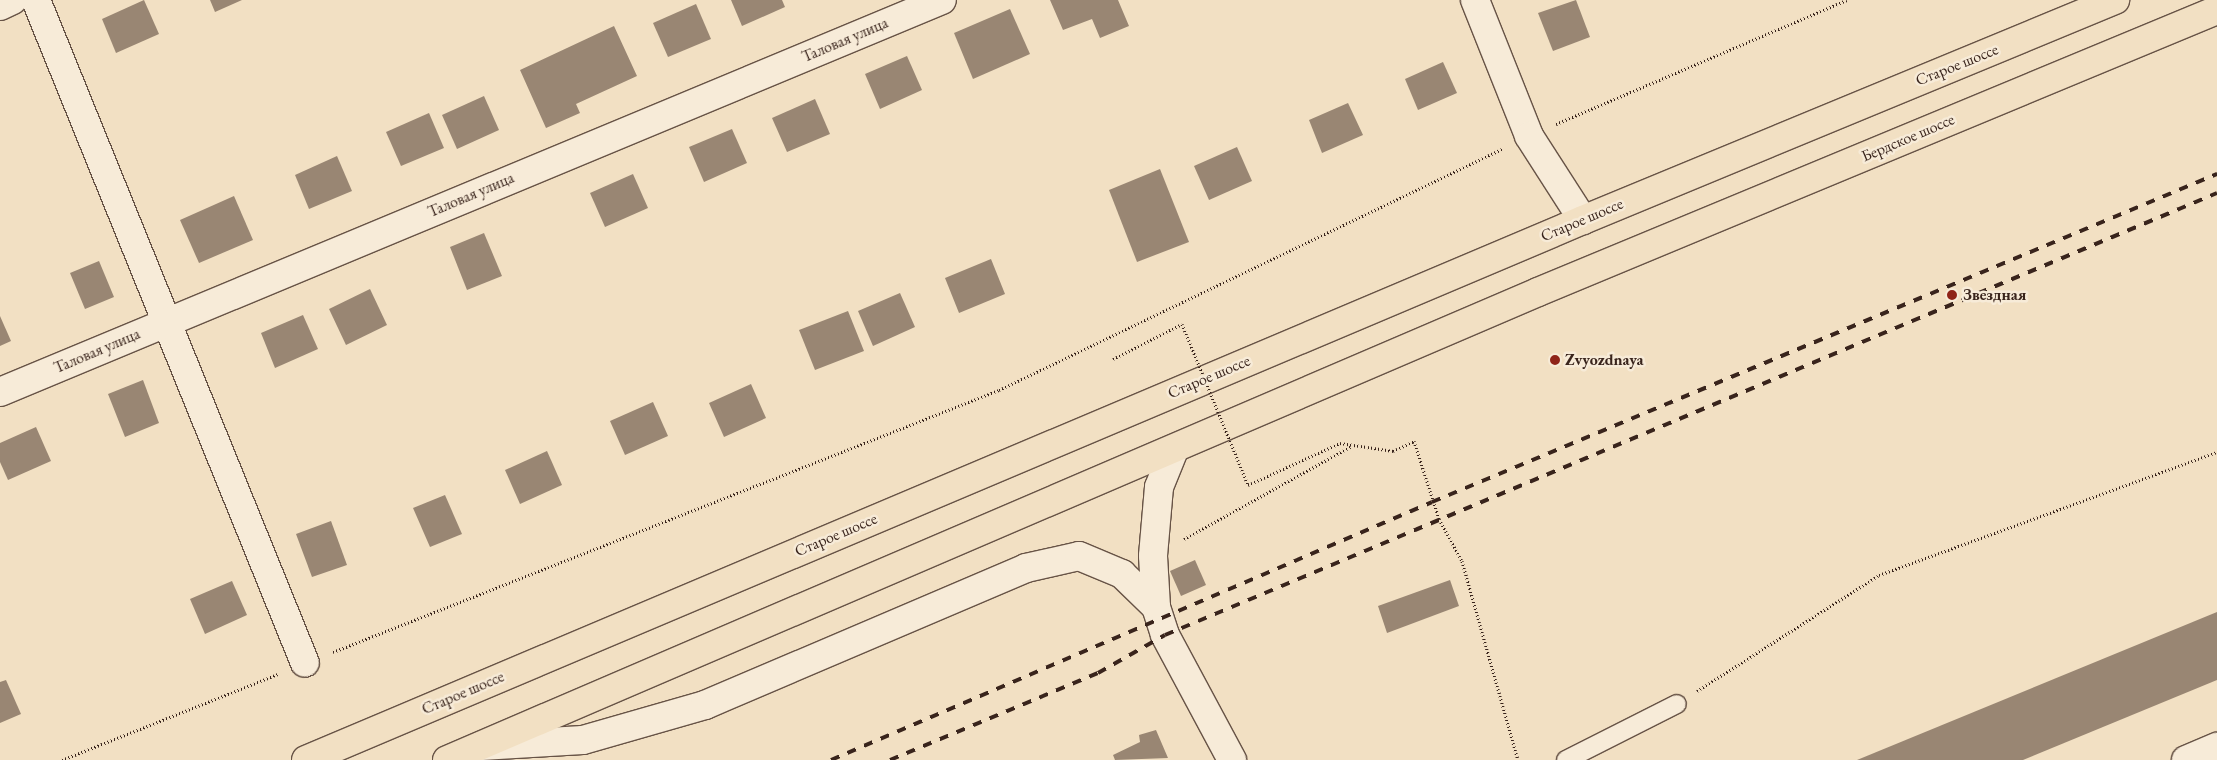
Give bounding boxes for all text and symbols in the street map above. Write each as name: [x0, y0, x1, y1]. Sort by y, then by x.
street label: Таловая улица: [799, 13, 891, 67]
street label: Старое шоссе: [1913, 40, 2001, 90]
street label: Бердское шоссе: [1859, 110, 1957, 166]
street label: Таловая улица: [425, 168, 517, 222]
street label: Старое шоссе: [1538, 194, 1626, 246]
place label: Звездная: [1963, 285, 2026, 305]
marker: Звездная: [1945, 288, 1959, 302]
street label: Таловая улица: [51, 324, 143, 378]
place label: Zvyozdnaya: [1565, 350, 1644, 370]
street label: Старое шоссе: [1165, 351, 1253, 403]
marker: Zvyozdnaya: [1549, 354, 1561, 366]
street label: Старое шоссе: [792, 509, 880, 561]
street label: Старое шоссе: [419, 667, 507, 719]

